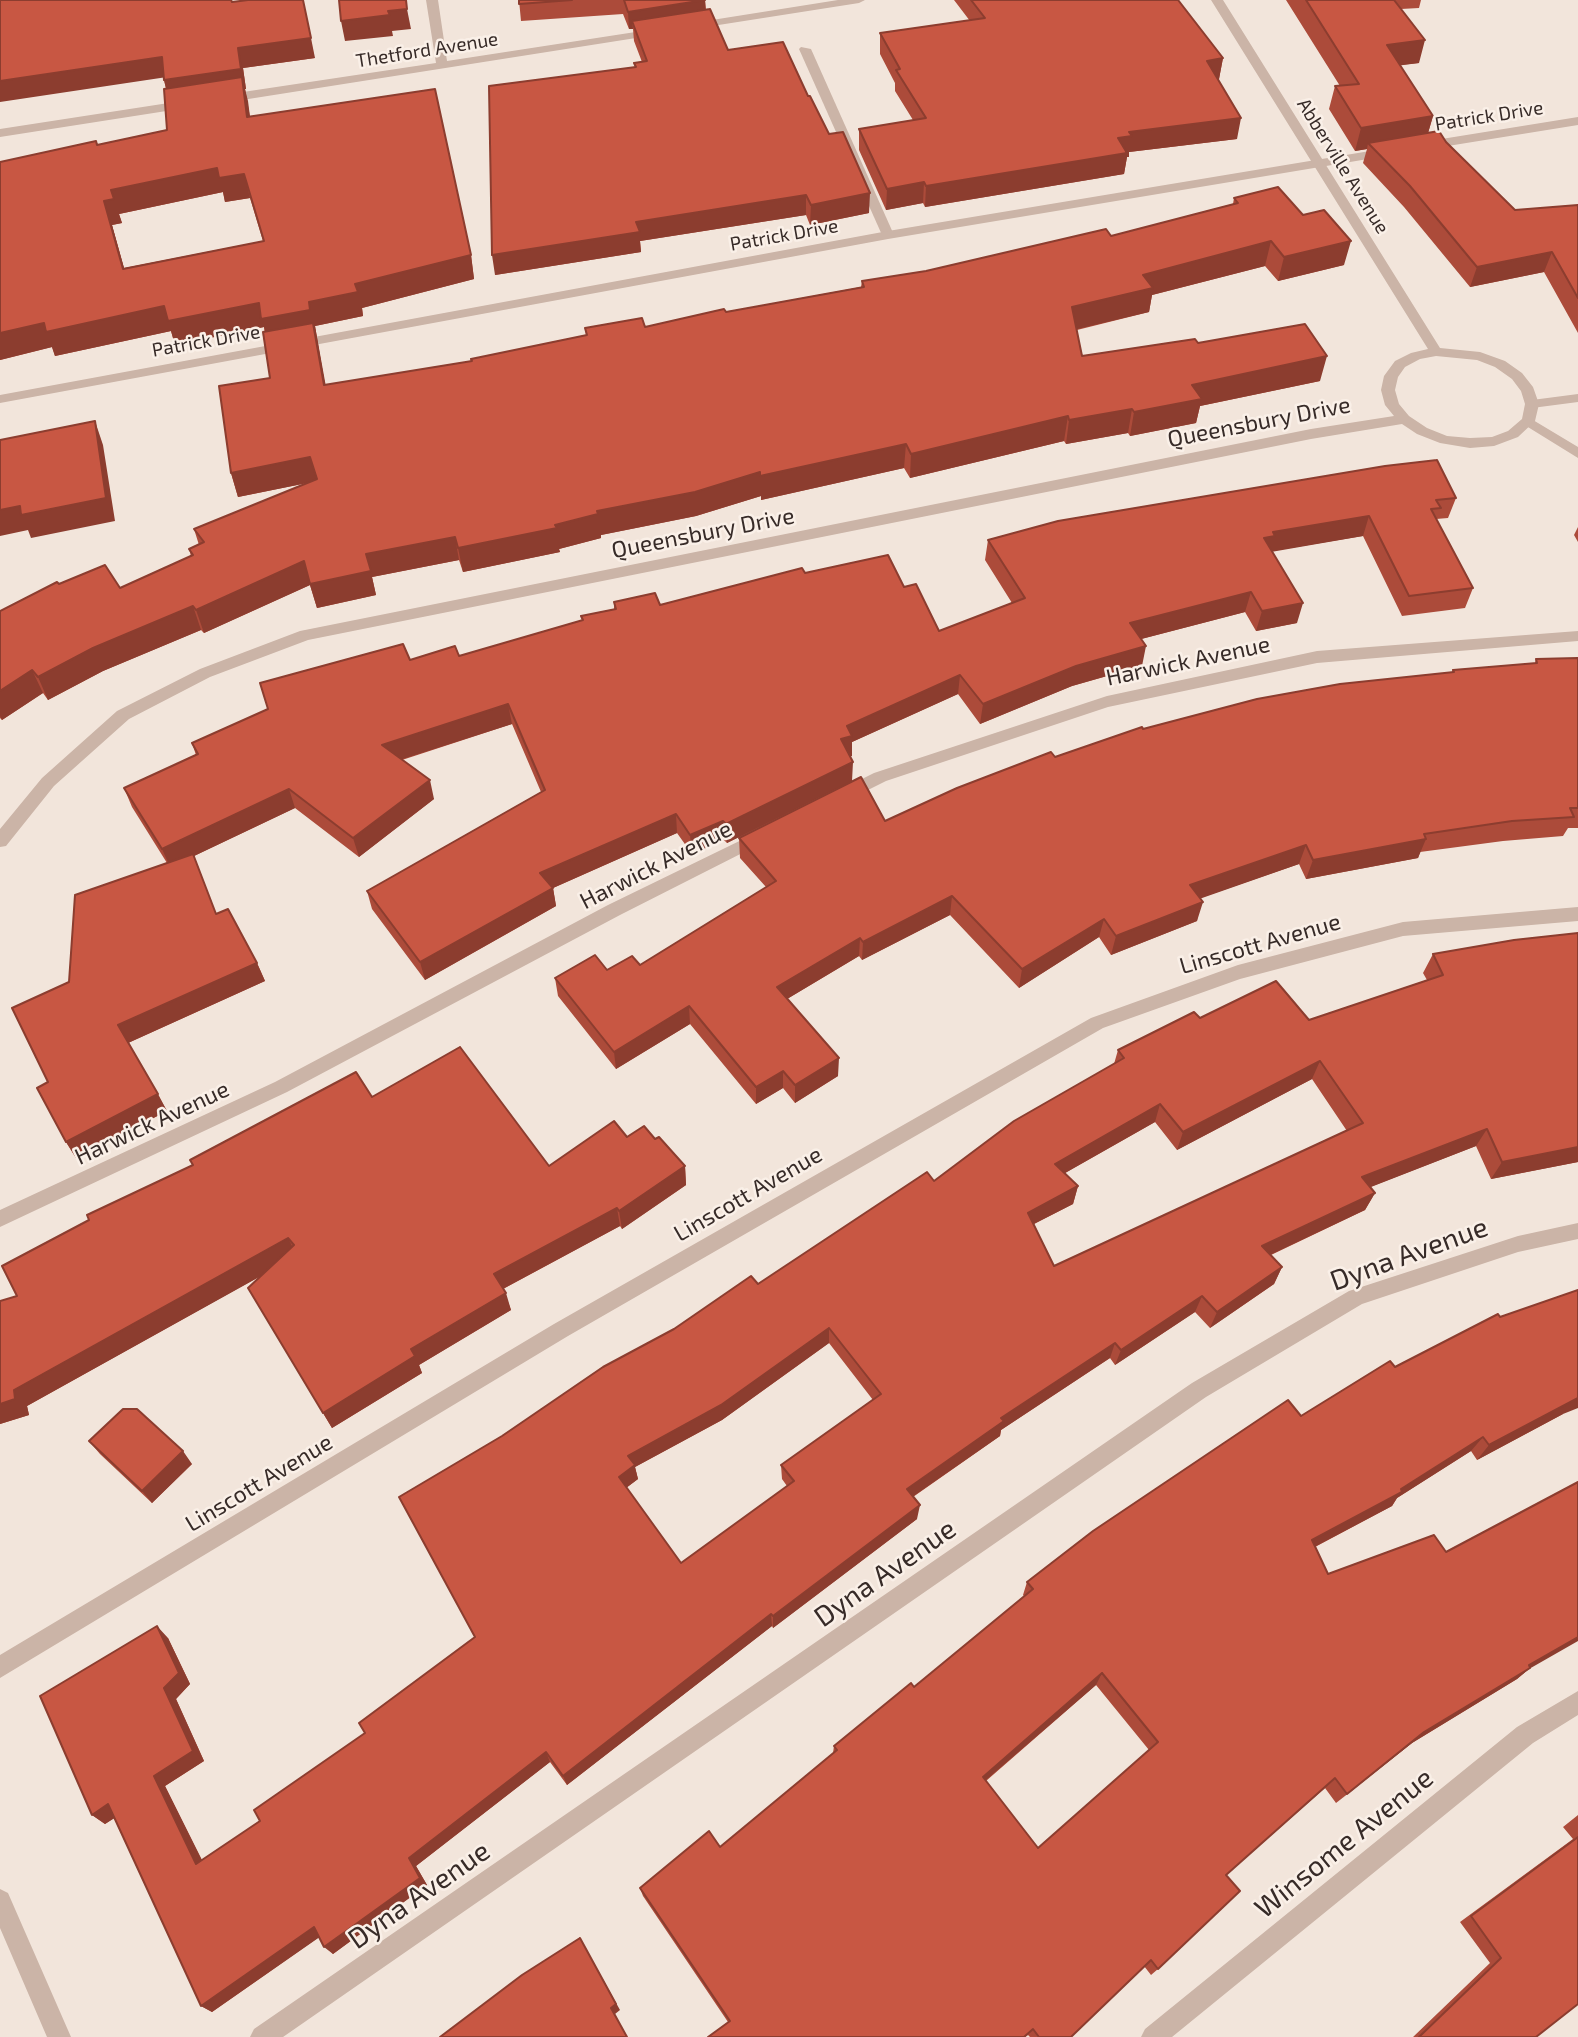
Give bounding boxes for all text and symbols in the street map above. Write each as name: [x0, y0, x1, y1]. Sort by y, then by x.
street label: Thetford Avenue: [354, 28, 500, 72]
street label: Abberville Avenue: [1292, 94, 1394, 238]
street label: Patrick Drive: [1433, 96, 1545, 136]
street label: Patrick Drive: [728, 214, 840, 256]
street label: Patrick Drive: [150, 320, 262, 362]
street label: Queensbury Drive: [1165, 391, 1353, 453]
street label: Queensbury Drive: [609, 502, 797, 564]
street label: Harwick Avenue: [1103, 630, 1273, 692]
street label: Harwick Avenue: [575, 815, 737, 915]
street label: Linscott Avenue: [1176, 908, 1344, 980]
street label: Harwick Avenue: [70, 1075, 234, 1171]
street label: Linscott Avenue: [669, 1140, 827, 1248]
street label: Dyna Avenue: [1326, 1210, 1492, 1298]
street label: Linscott Avenue: [181, 1428, 337, 1538]
street label: Dyna Avenue: [808, 1512, 962, 1634]
street label: Winsome Avenue: [1248, 1761, 1440, 1925]
street label: Dyna Avenue: [342, 1834, 496, 1956]

